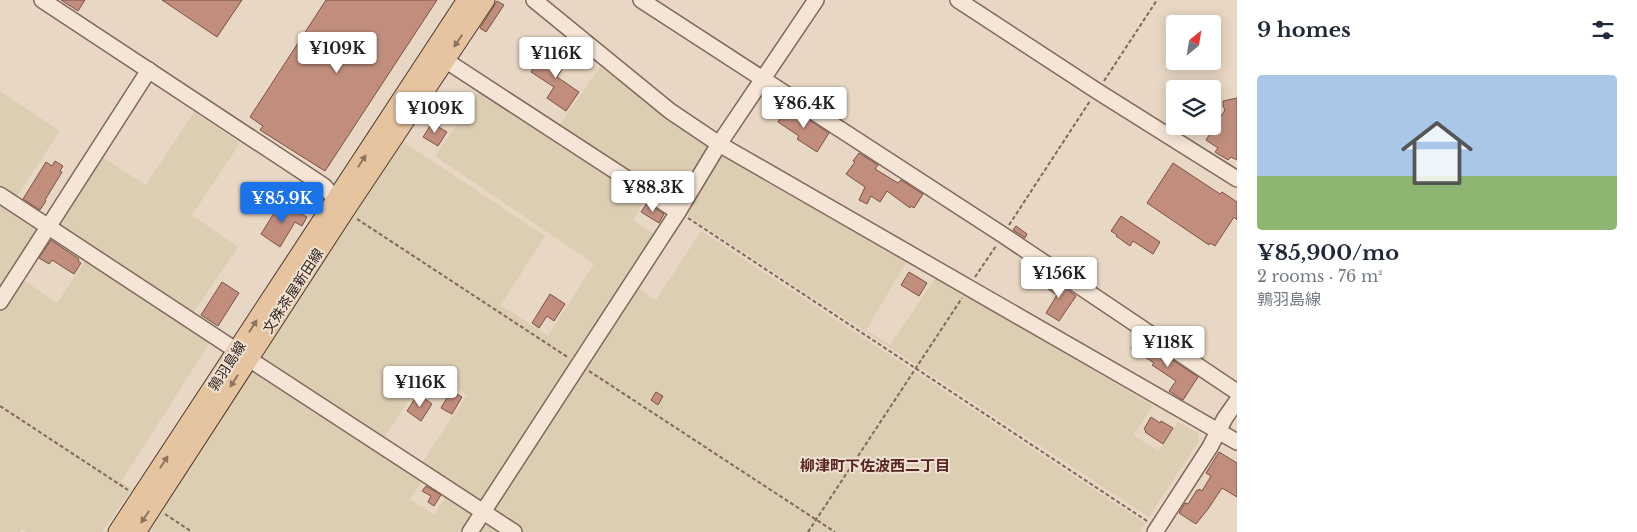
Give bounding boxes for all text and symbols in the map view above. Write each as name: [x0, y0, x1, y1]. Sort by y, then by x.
north arrow: [1166, 15, 1221, 70]
map controls: [1166, 15, 1221, 135]
icon: filters: [1589, 16, 1617, 44]
text: 9 homes: [1257, 17, 1351, 43]
pin: ¥109K: [302, 32, 372, 74]
one-way arrow: [453, 34, 463, 47]
pin: ¥116K: [521, 36, 591, 79]
text: ¥109K: [309, 38, 365, 58]
text: ¥116K: [530, 43, 582, 63]
button: layers: [1166, 80, 1221, 135]
pin: ¥86.4K: [763, 86, 845, 129]
pin: ¥109K: [400, 92, 470, 134]
text: ¥86.4K: [773, 93, 835, 113]
text: ¥109K: [407, 98, 463, 118]
icon: home: [1392, 108, 1482, 198]
one-way arrow: [357, 155, 366, 168]
pin: ¥88.3K: [612, 170, 694, 213]
text: ¥88.3K: [622, 177, 684, 197]
pin: ¥85.9K: [241, 182, 323, 224]
text: ¥85.9K: [251, 188, 313, 208]
text: ¥85,900/mo: [1257, 240, 1399, 266]
street label: 文殊茶屋新田線: [259, 245, 327, 337]
pin: ¥156K: [1024, 256, 1094, 299]
text: ¥156K: [1032, 263, 1086, 283]
text: 2 rooms · 76 m²: [1257, 266, 1383, 286]
text: 鶉羽島線: [1257, 289, 1321, 309]
one-way arrow: [248, 320, 258, 333]
pin: ¥118K: [1133, 326, 1203, 368]
text: ¥118K: [1143, 332, 1193, 352]
street label: 鶉羽島線: [204, 338, 250, 394]
pin: ¥116K: [385, 366, 455, 408]
text: ¥116K: [394, 372, 446, 392]
one-way arrow: [229, 374, 239, 388]
one-way arrow: [159, 456, 169, 469]
district label: 柳津町下佐波西二丁目: [800, 456, 950, 475]
one-way arrow: [140, 511, 150, 524]

